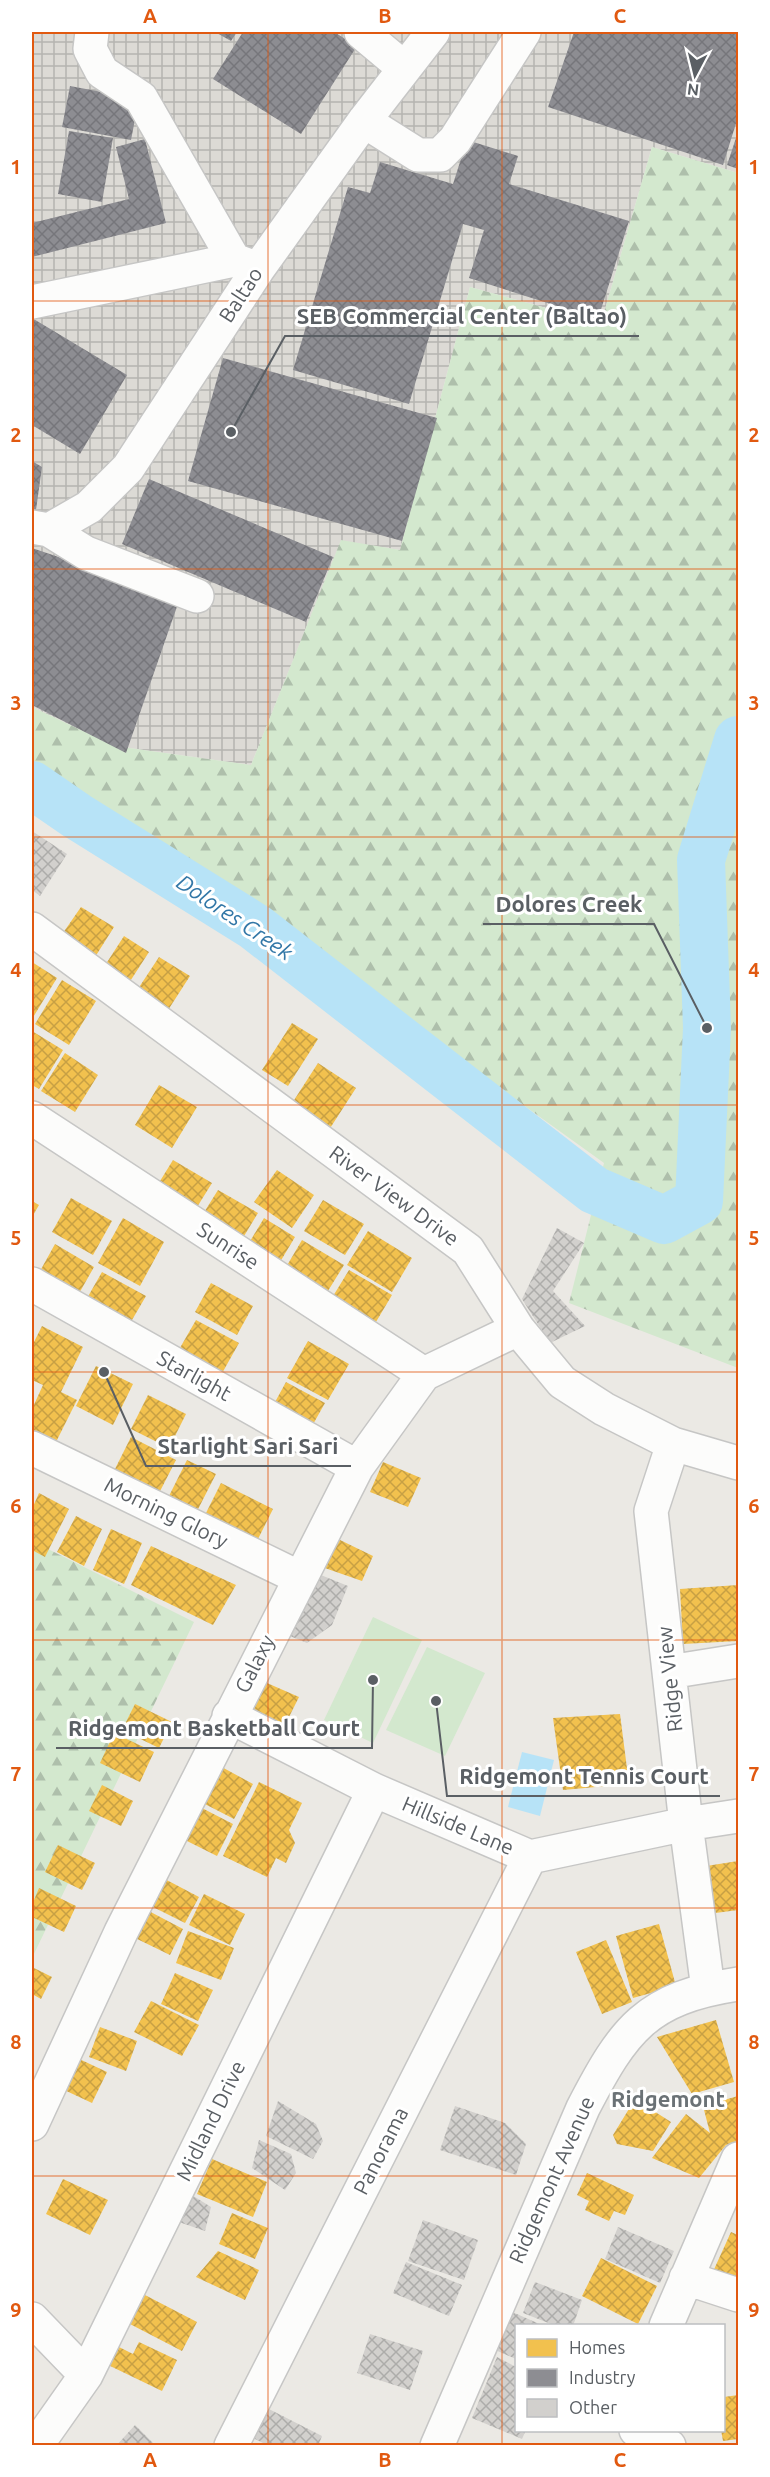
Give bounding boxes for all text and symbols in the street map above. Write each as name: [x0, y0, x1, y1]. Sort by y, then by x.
text: A: [143, 4, 157, 27]
text: B: [378, 4, 392, 27]
text: C: [614, 4, 627, 27]
north arrow: [665, 45, 725, 105]
text: N: [686, 80, 700, 100]
text: 1: [10, 155, 22, 178]
text: 1: [748, 155, 760, 178]
street label: Baltao: [214, 262, 267, 327]
callout: SEB Commercial Center (Baltao): [285, 296, 639, 336]
text: SEB Commercial Center (Baltao): [297, 303, 627, 329]
text: 2: [10, 423, 22, 446]
text: 2: [748, 423, 760, 446]
text: 3: [10, 691, 22, 714]
text: 3: [748, 691, 760, 714]
water label: Dolores Creek: [172, 869, 299, 965]
callout: Dolores Creek: [483, 884, 654, 924]
text: Dolores Creek: [496, 891, 643, 916]
text: 4: [10, 958, 22, 981]
text: 4: [748, 958, 760, 981]
street label: River View Drive: [325, 1140, 464, 1250]
street label: Sunrise: [193, 1216, 264, 1274]
text: 5: [10, 1226, 22, 1249]
text: 5: [748, 1226, 760, 1249]
street label: Starlight: [153, 1345, 236, 1405]
callout: Starlight Sari Sari: [146, 1426, 351, 1466]
text: Starlight Sari Sari: [158, 1433, 338, 1458]
street label: Morning Glory: [101, 1472, 232, 1552]
text: 6: [10, 1494, 22, 1517]
text: 6: [748, 1494, 760, 1517]
street label: Ridge View: [652, 1625, 686, 1733]
street label: Galaxy: [229, 1631, 279, 1697]
callout: Ridgemont Basketball Court: [56, 1708, 372, 1748]
text: Ridgemont Basketball Court: [68, 1715, 360, 1740]
callout: Ridgemont Tennis Court: [447, 1756, 720, 1796]
text: 7: [10, 1762, 22, 1785]
text: 7: [748, 1762, 760, 1785]
text: Ridgemont Tennis Court: [459, 1763, 709, 1788]
street label: Hillside Lane: [399, 1791, 518, 1859]
text: 8: [10, 2030, 22, 2053]
text: 8: [748, 2030, 760, 2053]
street label: Midland Drive: [171, 2057, 250, 2185]
district label: Ridgemont: [611, 2086, 725, 2111]
street label: Ridgemont Avenue: [503, 2092, 599, 2267]
street label: Panorama: [348, 2103, 412, 2198]
text: 9: [10, 2298, 22, 2321]
text: 9: [748, 2298, 760, 2321]
legend: [515, 2324, 725, 2432]
text: Homes: [569, 2337, 626, 2357]
text: Industry: [569, 2367, 636, 2387]
text: Other: [569, 2397, 617, 2417]
text: A: [143, 2448, 157, 2471]
text: B: [378, 2448, 392, 2471]
text: C: [614, 2448, 627, 2471]

